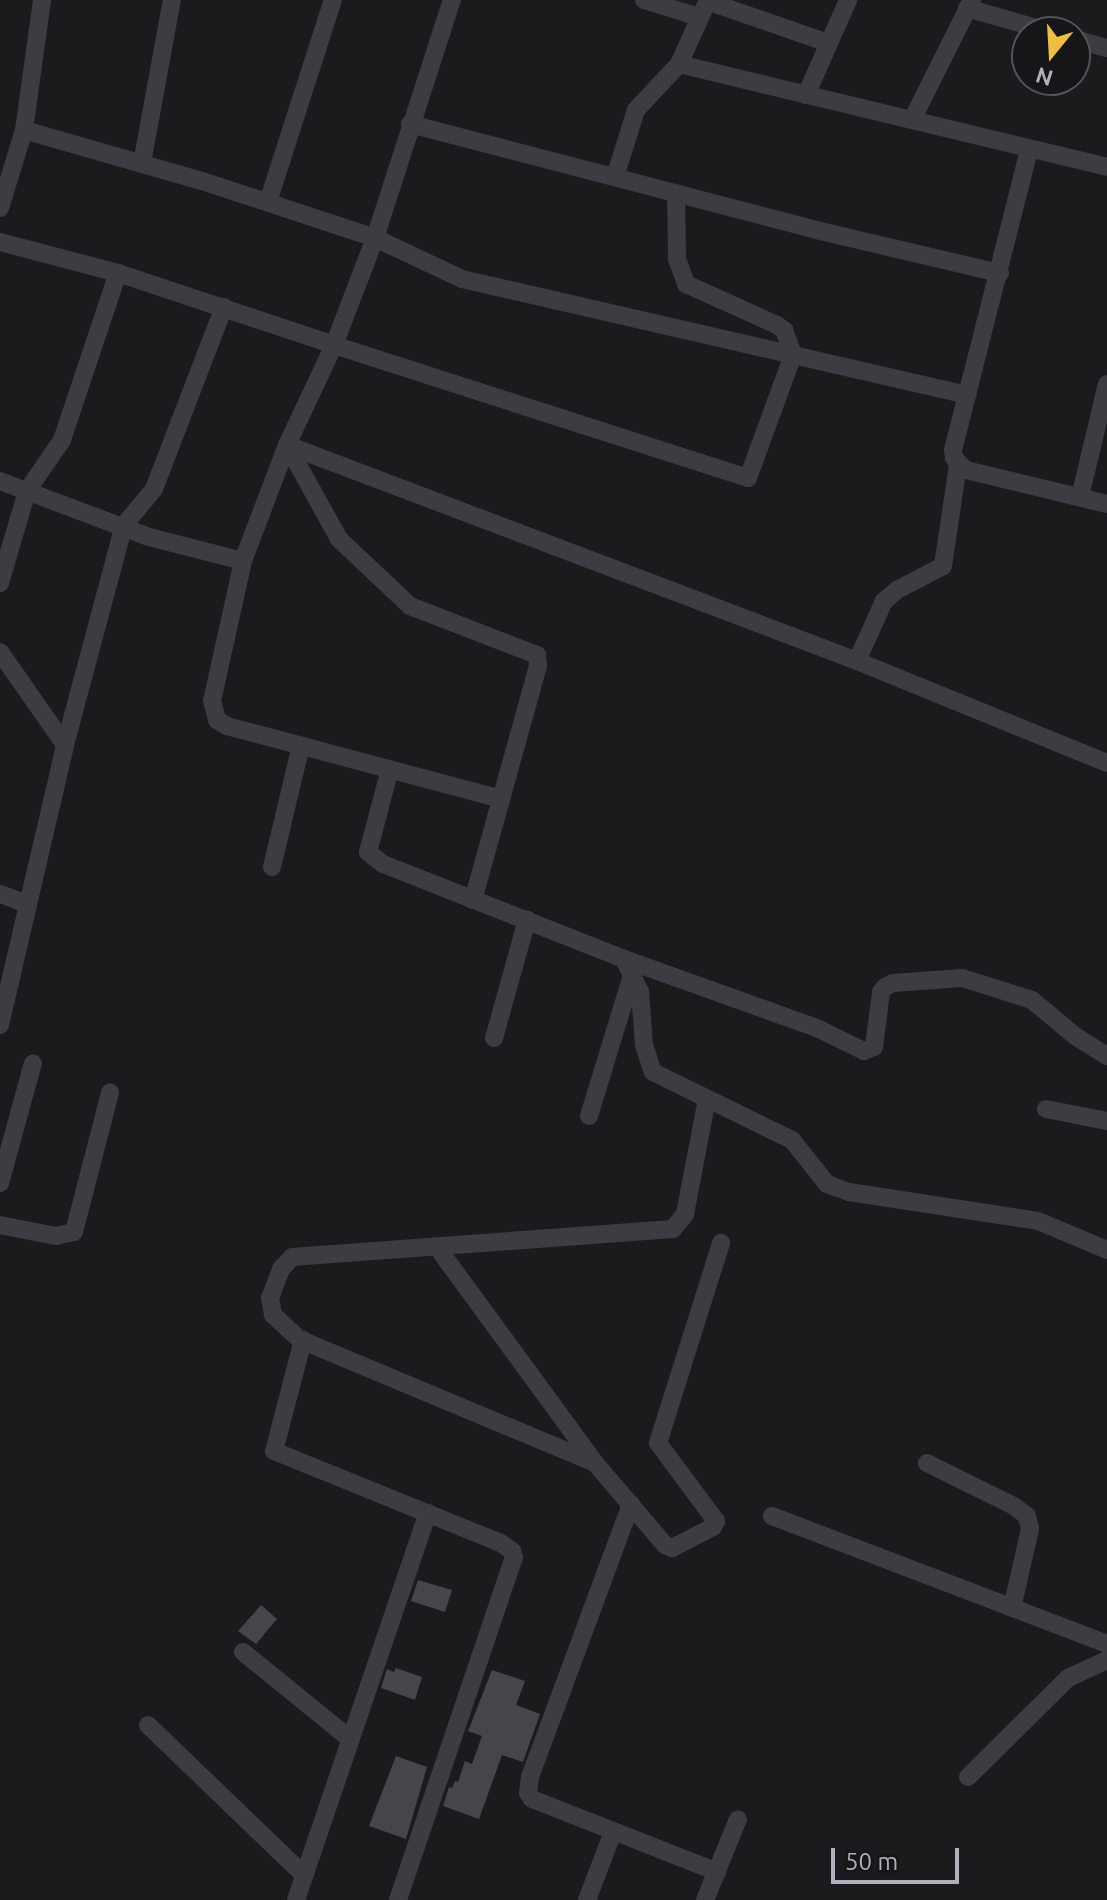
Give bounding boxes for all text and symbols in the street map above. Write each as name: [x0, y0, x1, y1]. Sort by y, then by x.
north arrow: [1011, 16, 1091, 96]
text: N: [1032, 63, 1056, 92]
scale bar: [835, 1832, 963, 1882]
text: 50 m: [845, 1848, 898, 1875]

